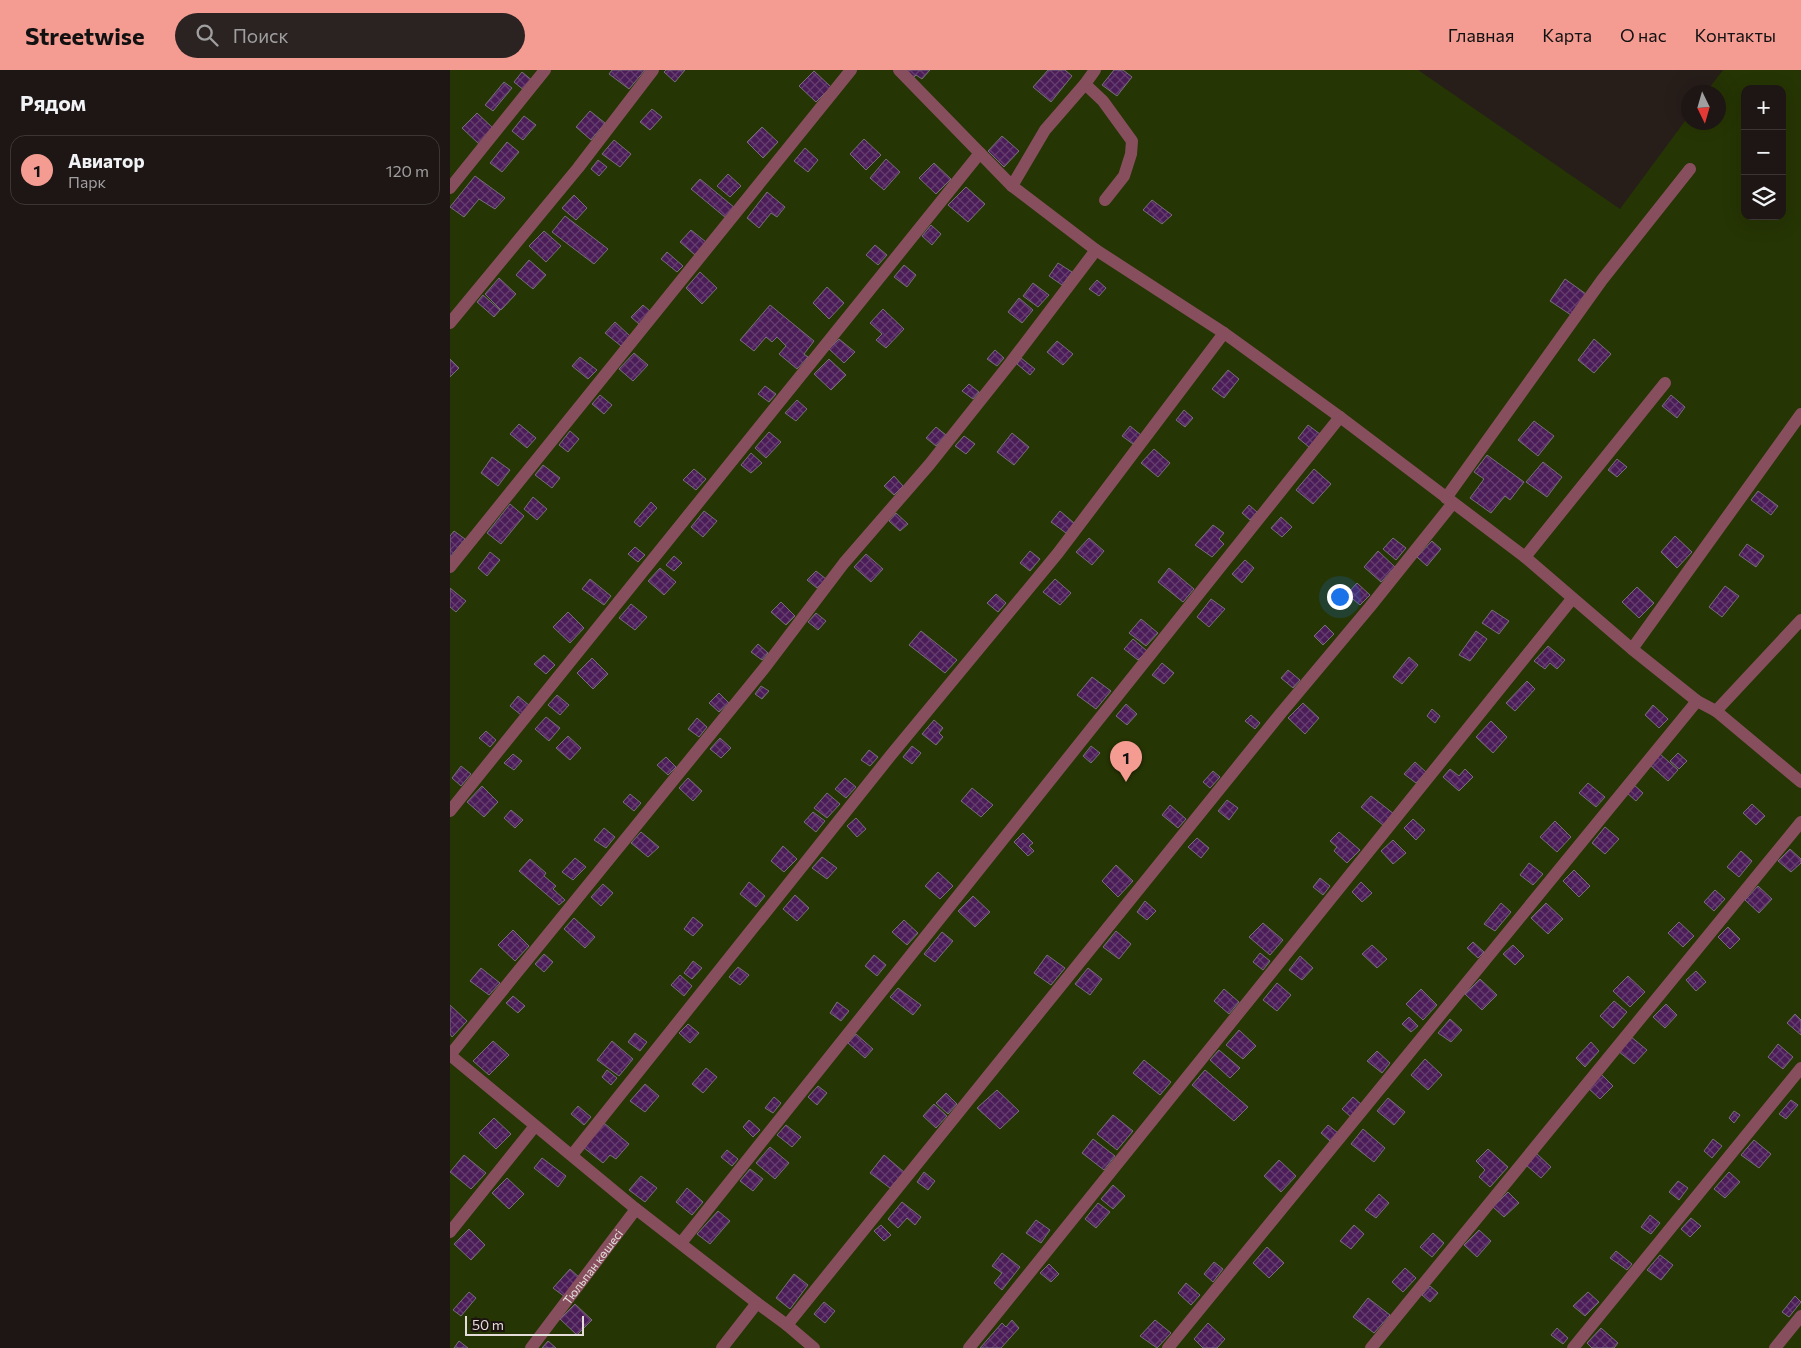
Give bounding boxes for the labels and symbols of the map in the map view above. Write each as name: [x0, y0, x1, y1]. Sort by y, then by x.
north arrow: [1681, 85, 1726, 130]
your location: [1327, 584, 1353, 610]
pin: 1: [1110, 741, 1142, 782]
street label: Тюльпан көшесі: [560, 1226, 625, 1307]
scale bar: [465, 1313, 584, 1336]

